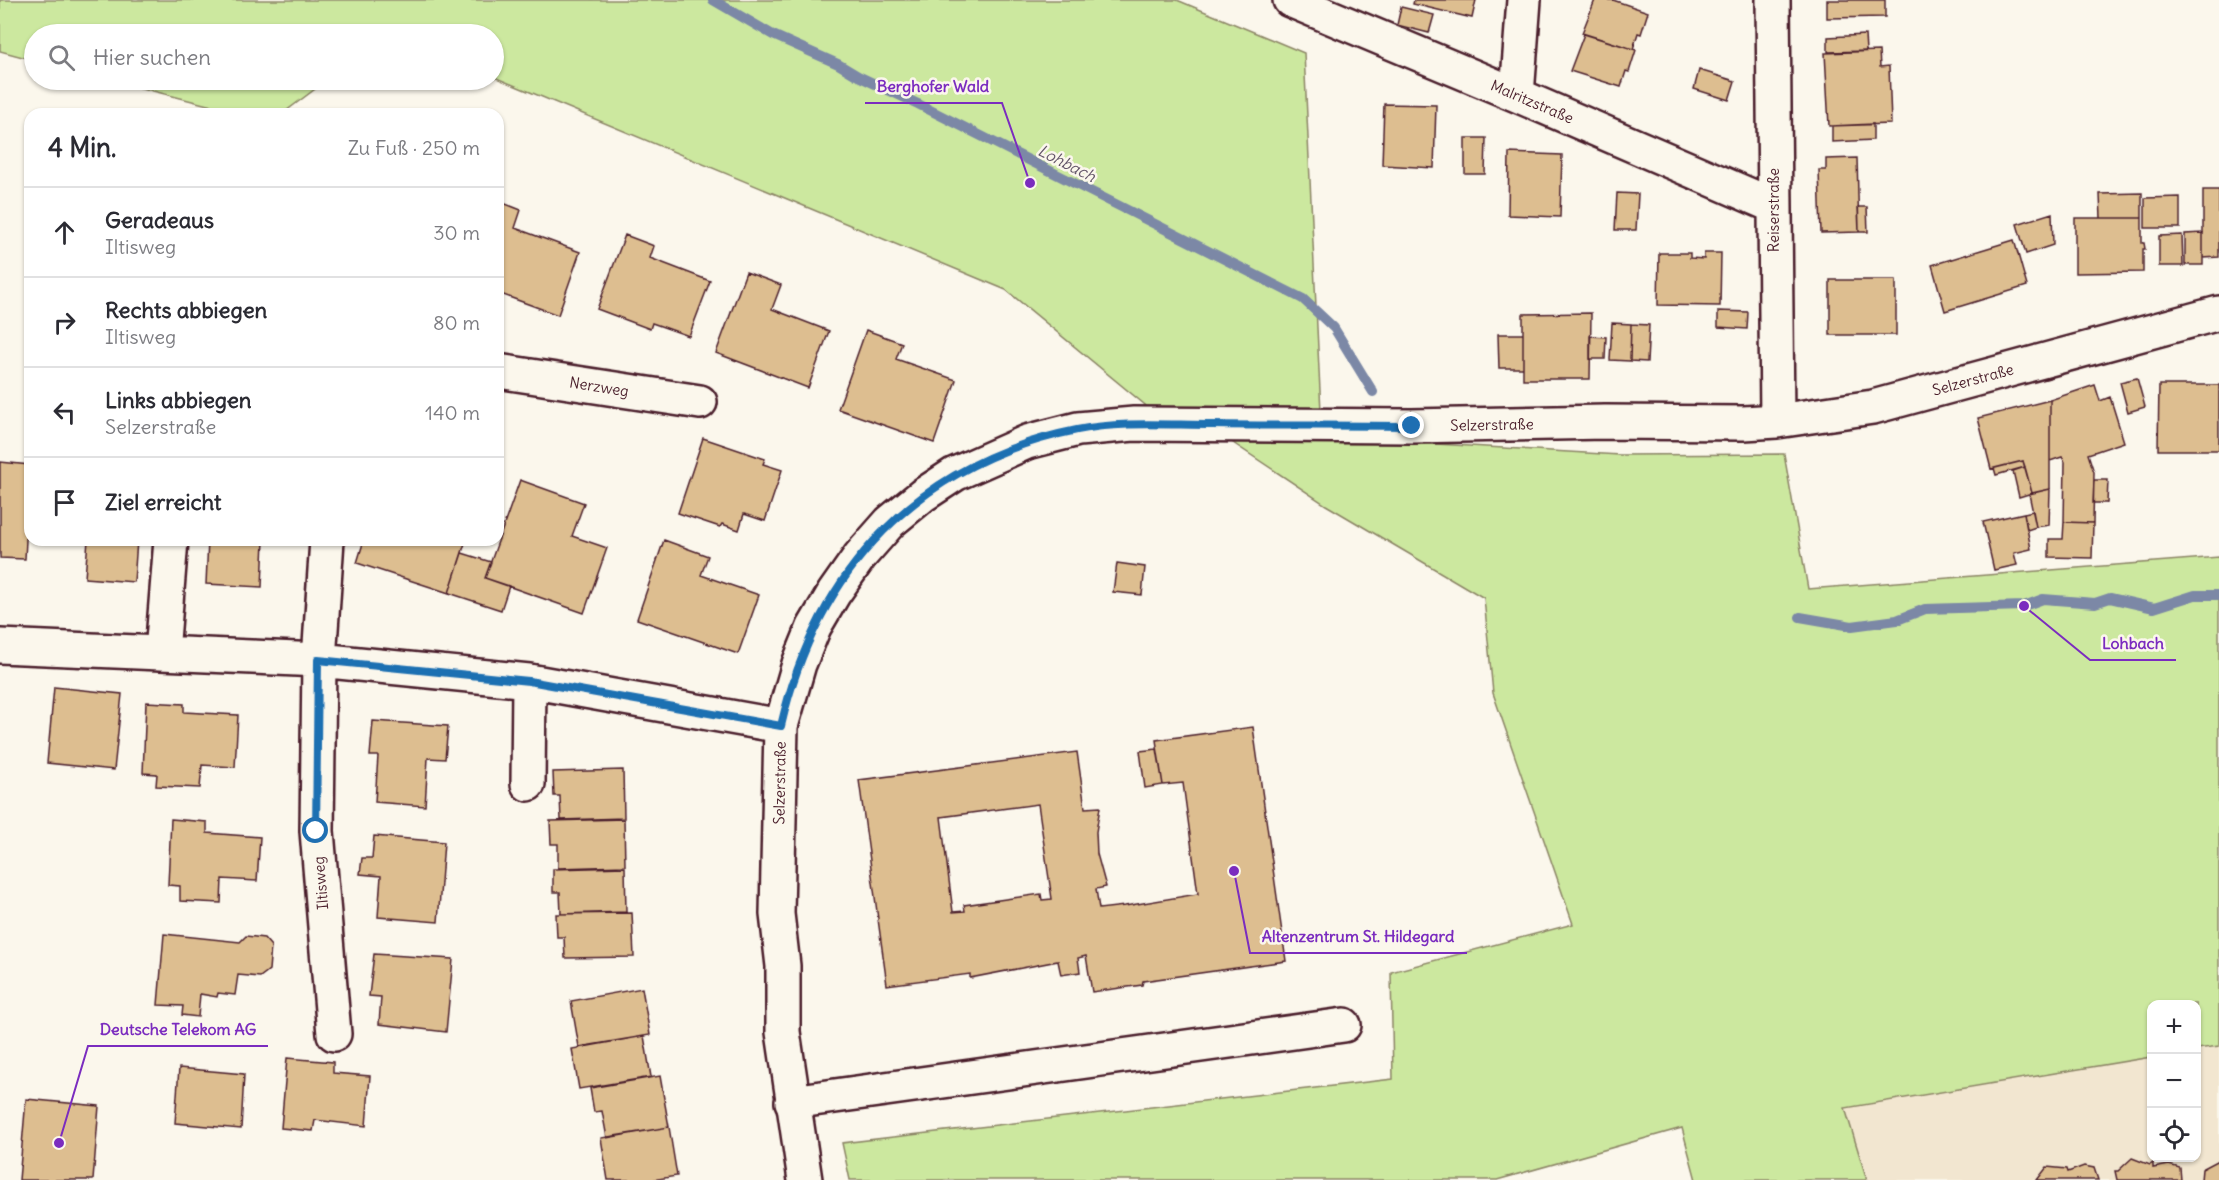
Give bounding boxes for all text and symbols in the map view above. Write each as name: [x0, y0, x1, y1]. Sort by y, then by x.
search box: [24, 24, 504, 90]
icon: search: [45, 41, 78, 74]
text: Hier suchen: [93, 43, 211, 71]
callout: Berghofer Wald: [865, 69, 1002, 103]
text: Berghofer Wald: [877, 76, 990, 97]
street label: Malritzstraße: [1488, 76, 1577, 128]
text: 4 Min.: [48, 131, 116, 164]
text: Zu Fuß · 250 m: [348, 135, 480, 160]
water label: Lohbach: [1035, 140, 1100, 186]
street label: Reiserstraße: [1764, 168, 1783, 252]
text: Geradeaus: [105, 206, 214, 234]
icon: ahead: [48, 216, 81, 249]
text: 30 m: [433, 220, 480, 245]
text: Iltisweg: [105, 234, 176, 259]
text: Rechts abbiegen: [105, 296, 267, 324]
icon: right: [48, 306, 81, 339]
text: 80 m: [433, 310, 480, 335]
text: Iltisweg: [105, 324, 176, 349]
street label: Selzerstraße: [1930, 360, 2016, 400]
street label: Nerzweg: [568, 372, 630, 401]
text: Links abbiegen: [105, 386, 252, 414]
icon: left: [48, 396, 81, 429]
text: 140 m: [425, 400, 480, 425]
route end: [1398, 412, 1424, 438]
text: Selzerstraße: [105, 414, 216, 439]
street label: Selzerstraße: [1450, 414, 1534, 435]
icon: arrive: [48, 486, 81, 519]
text: Ziel erreicht: [105, 488, 222, 516]
callout: Lohbach: [2090, 626, 2176, 660]
text: Lohbach: [2102, 633, 2164, 653]
street label: Selzerstraße: [769, 741, 790, 825]
route start: [302, 817, 328, 843]
street label: Iltisweg: [309, 856, 332, 910]
callout: Altenzentrum St. Hildegard: [1250, 919, 1467, 953]
text: Altenzentrum St. Hildegard: [1262, 926, 1455, 947]
map controls: [2147, 1000, 2201, 1162]
button: +: [2147, 1000, 2201, 1054]
callout: Deutsche Telekom AG: [88, 1012, 268, 1046]
text: Deutsche Telekom AG: [100, 1019, 257, 1039]
button: −: [2147, 1054, 2201, 1108]
button: locate: [2147, 1108, 2201, 1162]

